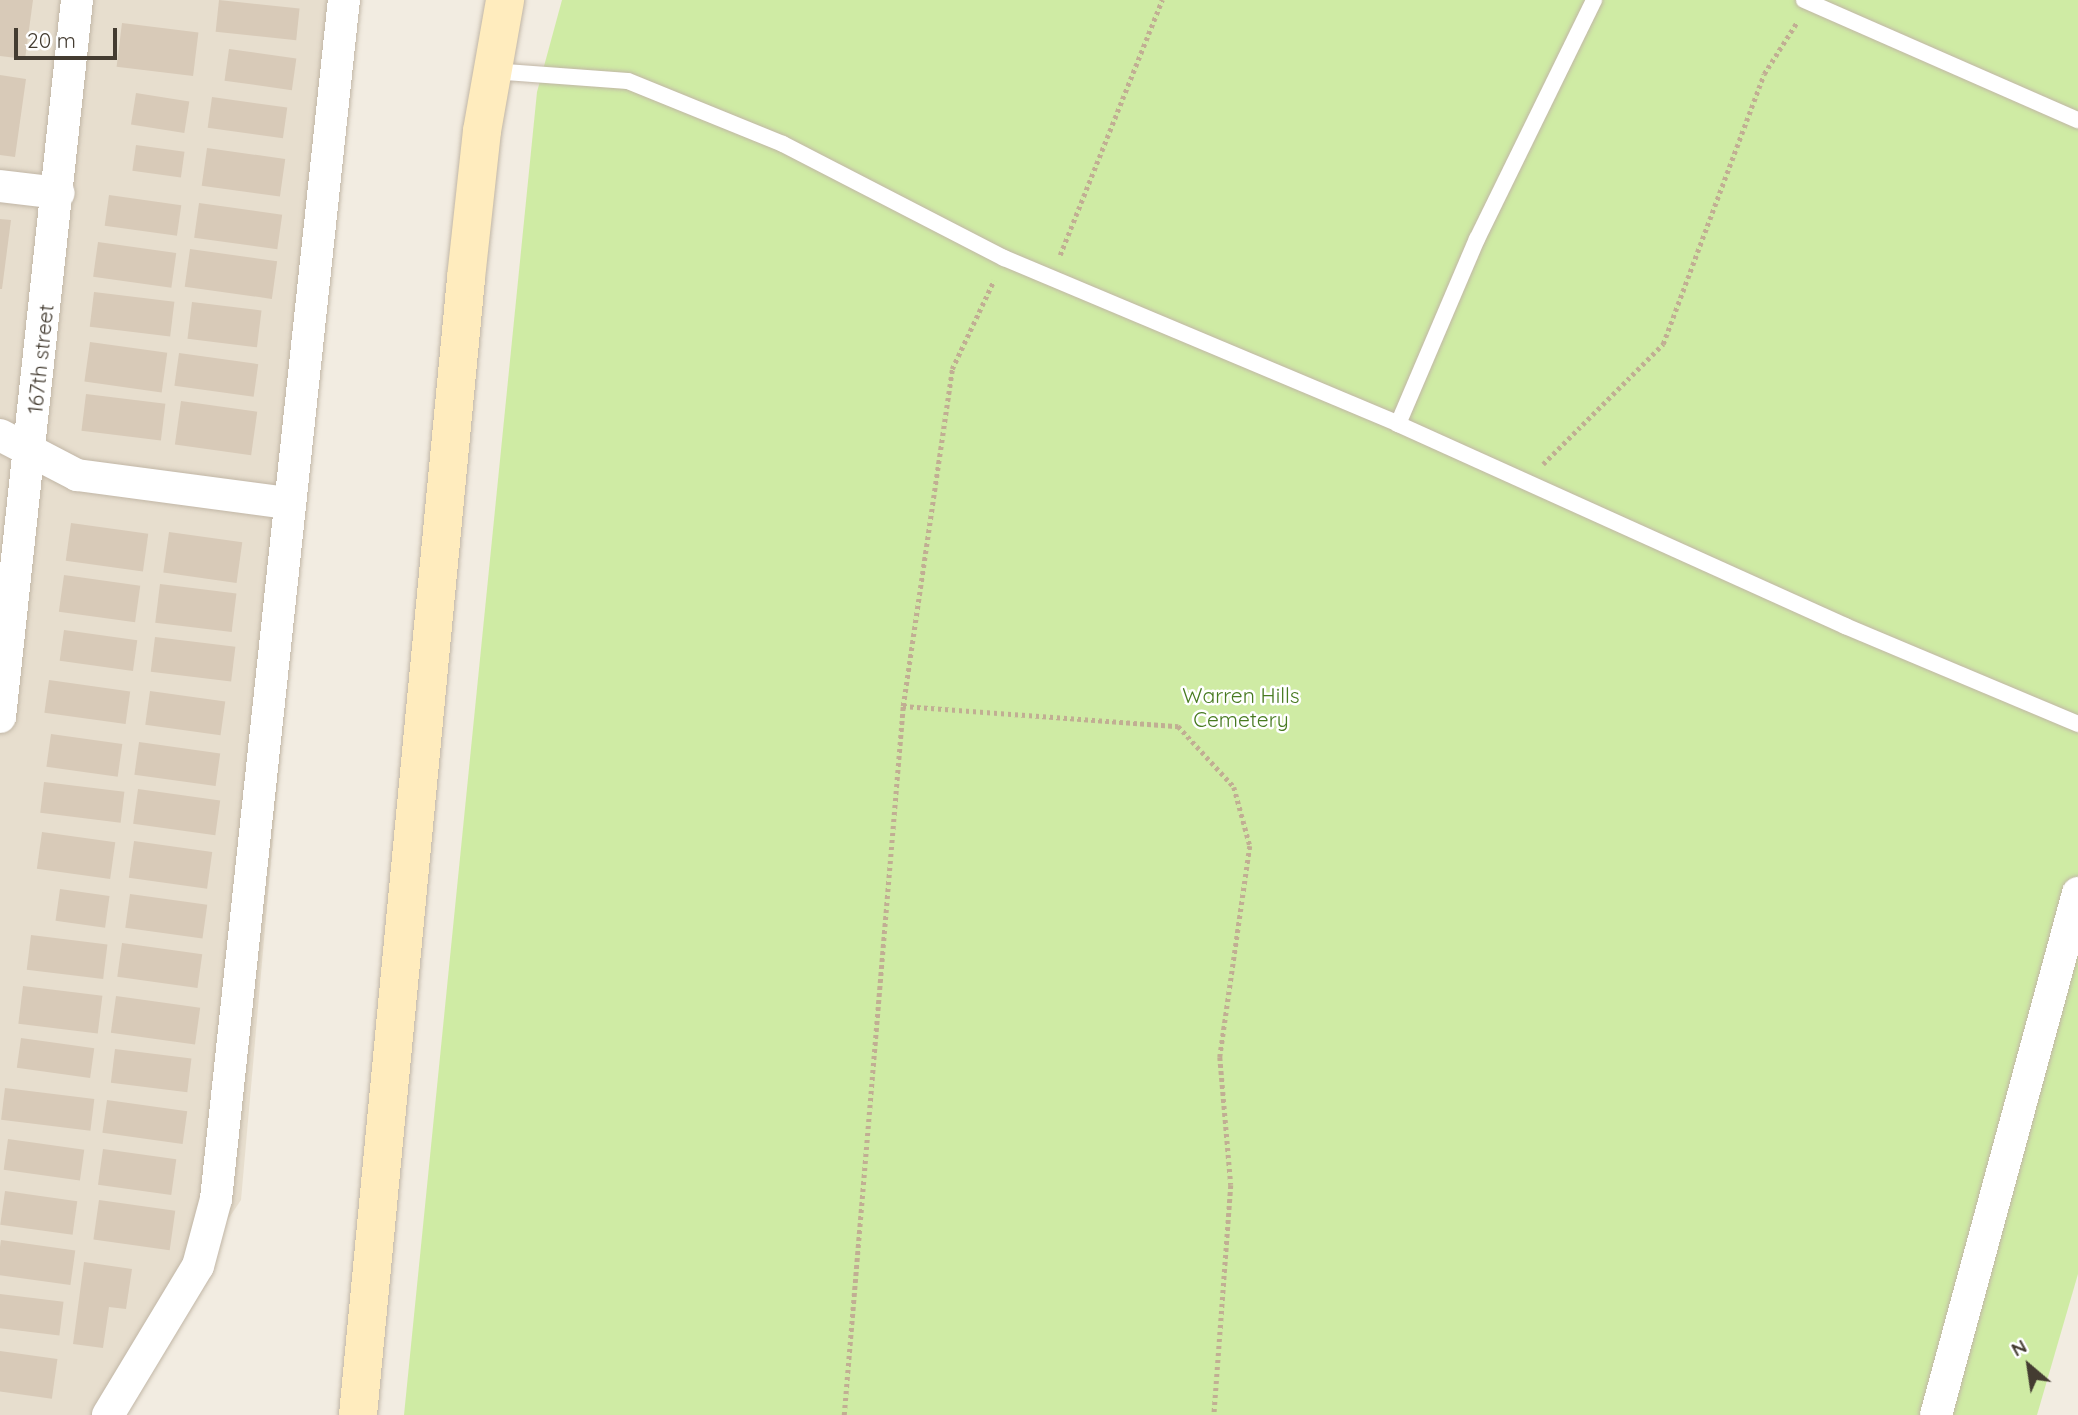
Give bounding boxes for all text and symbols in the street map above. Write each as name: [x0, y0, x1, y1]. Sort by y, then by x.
scale bar: [18, 14, 121, 58]
text: 20 m: [27, 27, 76, 53]
street label: 167th street: [22, 303, 58, 415]
park label: Warren Hills Cemetery: [1182, 682, 1300, 732]
north arrow: [1994, 1331, 2064, 1401]
text: N: [2007, 1334, 2031, 1362]

